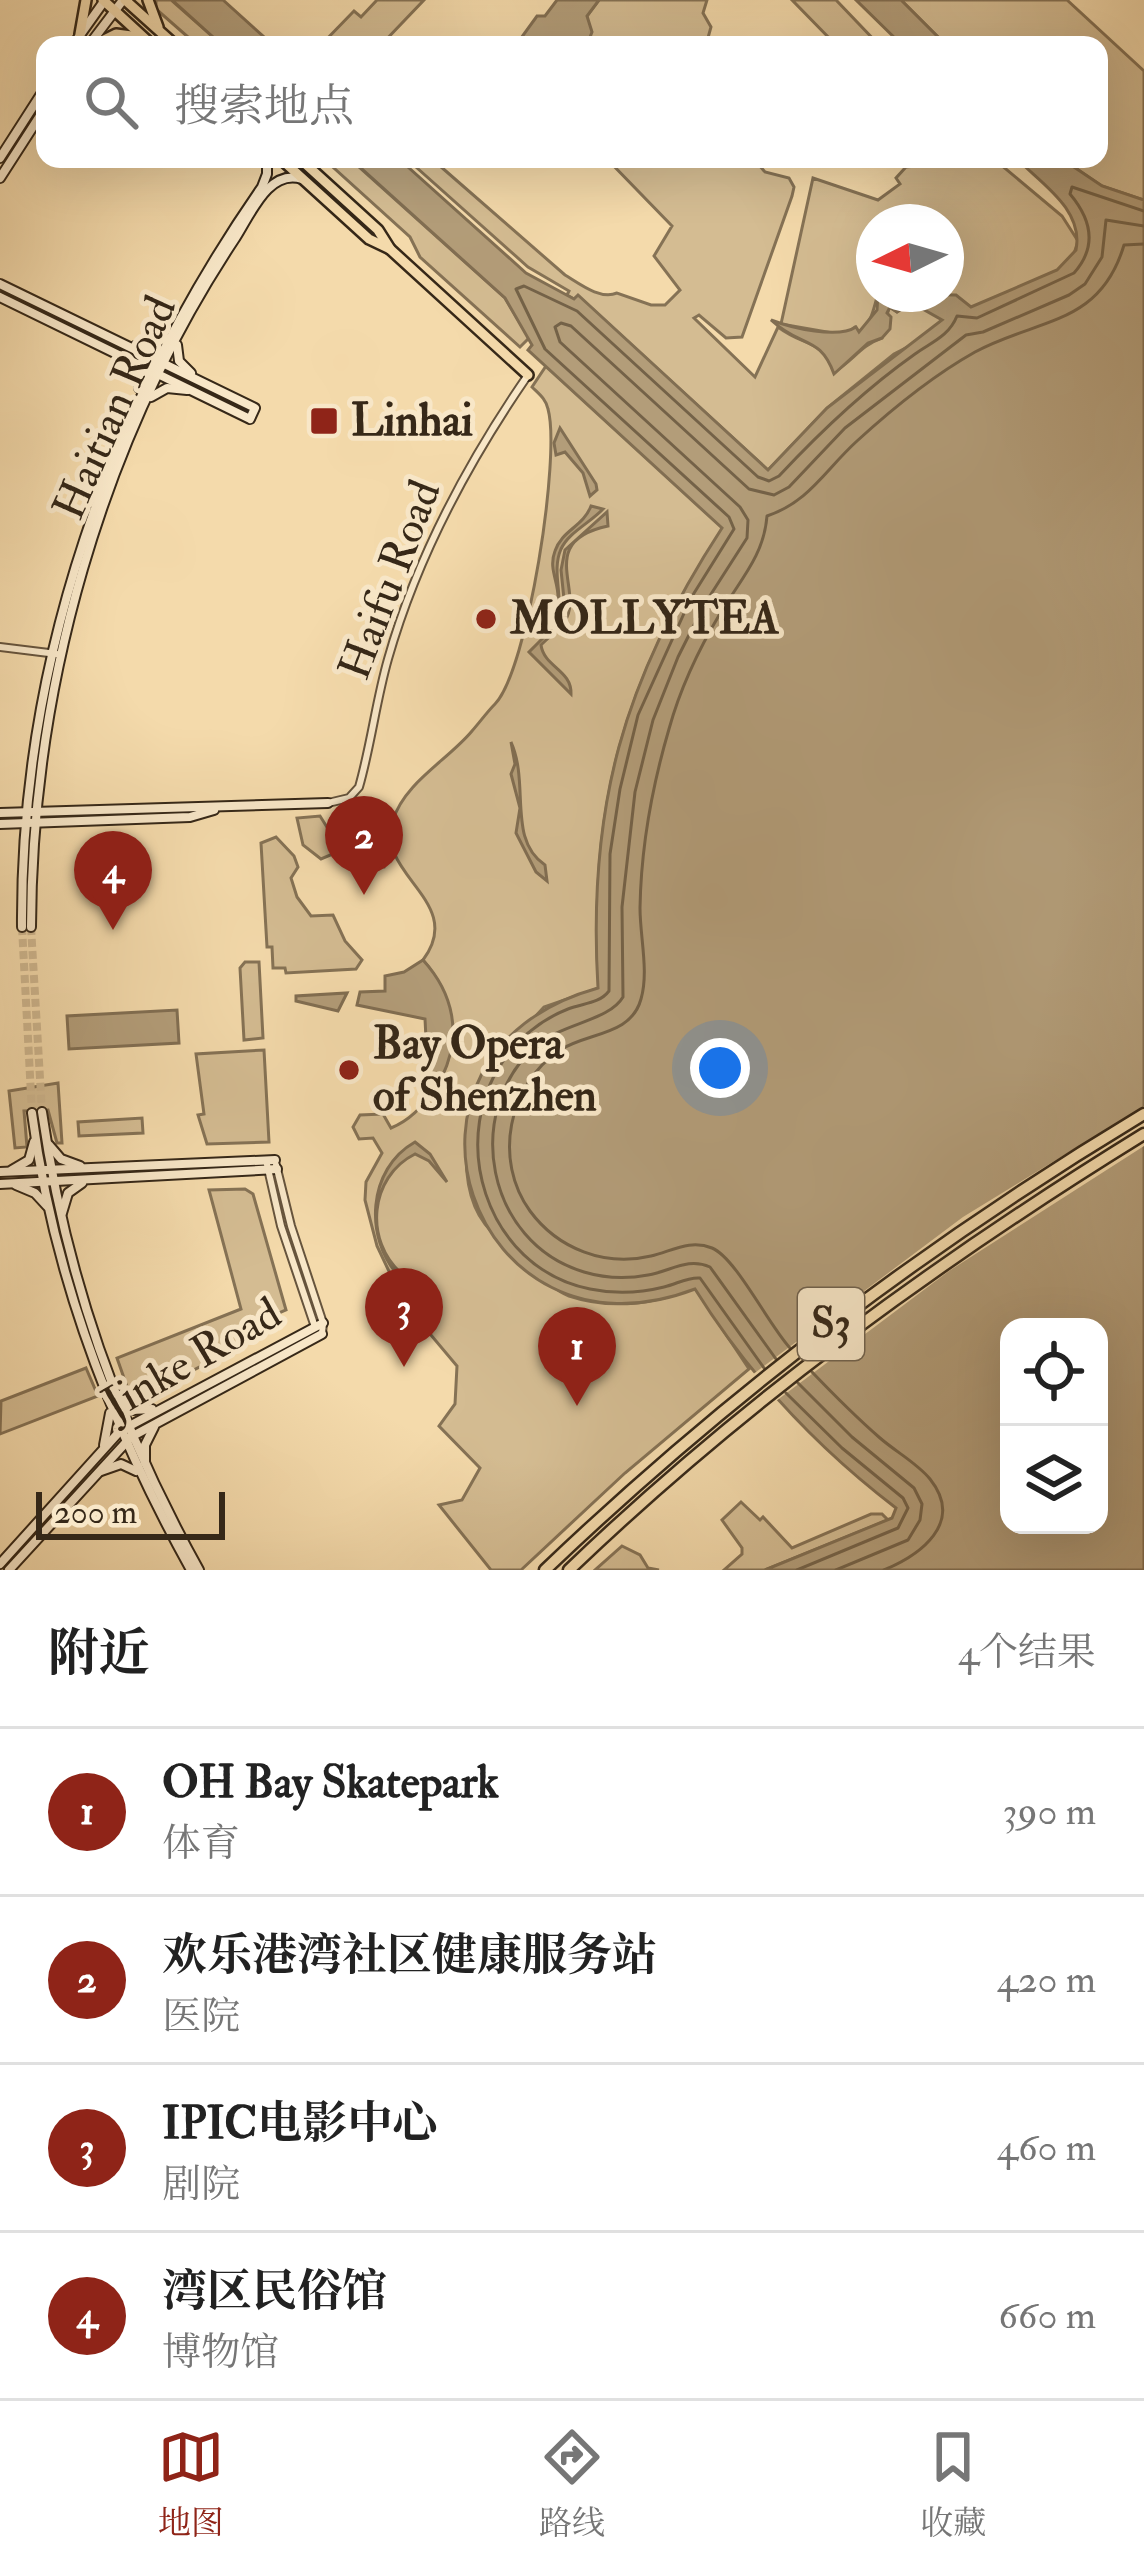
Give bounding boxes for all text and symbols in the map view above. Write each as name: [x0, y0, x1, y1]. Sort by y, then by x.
search box: [36, 36, 1108, 168]
icon: search: [78, 69, 144, 135]
text: 搜索地点: [174, 79, 354, 135]
north arrow: [856, 204, 964, 312]
street label: Haitian Road: [41, 287, 189, 529]
place label: Linhai: [351, 393, 473, 449]
marker: Linhai: [308, 405, 340, 437]
street label: Haifu Road: [326, 473, 454, 687]
place label: MOLLYTEA: [509, 591, 779, 647]
marker: MOLLYTEA: [473, 606, 499, 632]
pin: 2: [325, 796, 403, 895]
pin: 4: [74, 831, 152, 930]
place label: Bay Opera of Shenzhen: [373, 1016, 598, 1124]
your location: [690, 1038, 750, 1098]
marker: Bay Opera of Shenzhen: [336, 1057, 362, 1083]
pin: 3: [365, 1268, 443, 1367]
street label: Jinke Road: [91, 1286, 291, 1433]
road number: S3: [798, 1288, 864, 1360]
pin: 1: [538, 1307, 616, 1406]
map controls: [1000, 1318, 1108, 1534]
button: locate: [1000, 1318, 1108, 1426]
button: layers: [1000, 1426, 1108, 1534]
scale bar: [36, 1486, 225, 1539]
text: 200 m: [54, 1492, 137, 1533]
text: 附近: [48, 1622, 150, 1686]
text: 4个结果: [958, 1628, 1096, 1677]
text: OH Bay Skatepark: [162, 1755, 499, 1811]
text: 1: [80, 1787, 94, 1836]
text: 390 m: [1003, 1787, 1096, 1836]
text: 体育: [162, 1819, 240, 1868]
text: 欢乐港湾社区健康服务站: [162, 1928, 657, 1984]
text: 2: [77, 1955, 97, 2004]
text: 420 m: [997, 1955, 1096, 2004]
text: 医院: [162, 1992, 240, 2041]
text: IPIC电影中心: [162, 2096, 437, 2152]
text: 3: [80, 2123, 94, 2172]
text: 460 m: [997, 2123, 1096, 2172]
text: 剧院: [162, 2160, 240, 2209]
text: 湾区民俗馆: [162, 2264, 387, 2320]
text: 4: [76, 2291, 98, 2340]
text: 660 m: [998, 2291, 1096, 2340]
text: 博物馆: [162, 2328, 279, 2377]
tab: 地图: [158, 2424, 224, 2544]
tab: 路线: [539, 2424, 605, 2544]
tab: 收藏: [920, 2424, 986, 2544]

